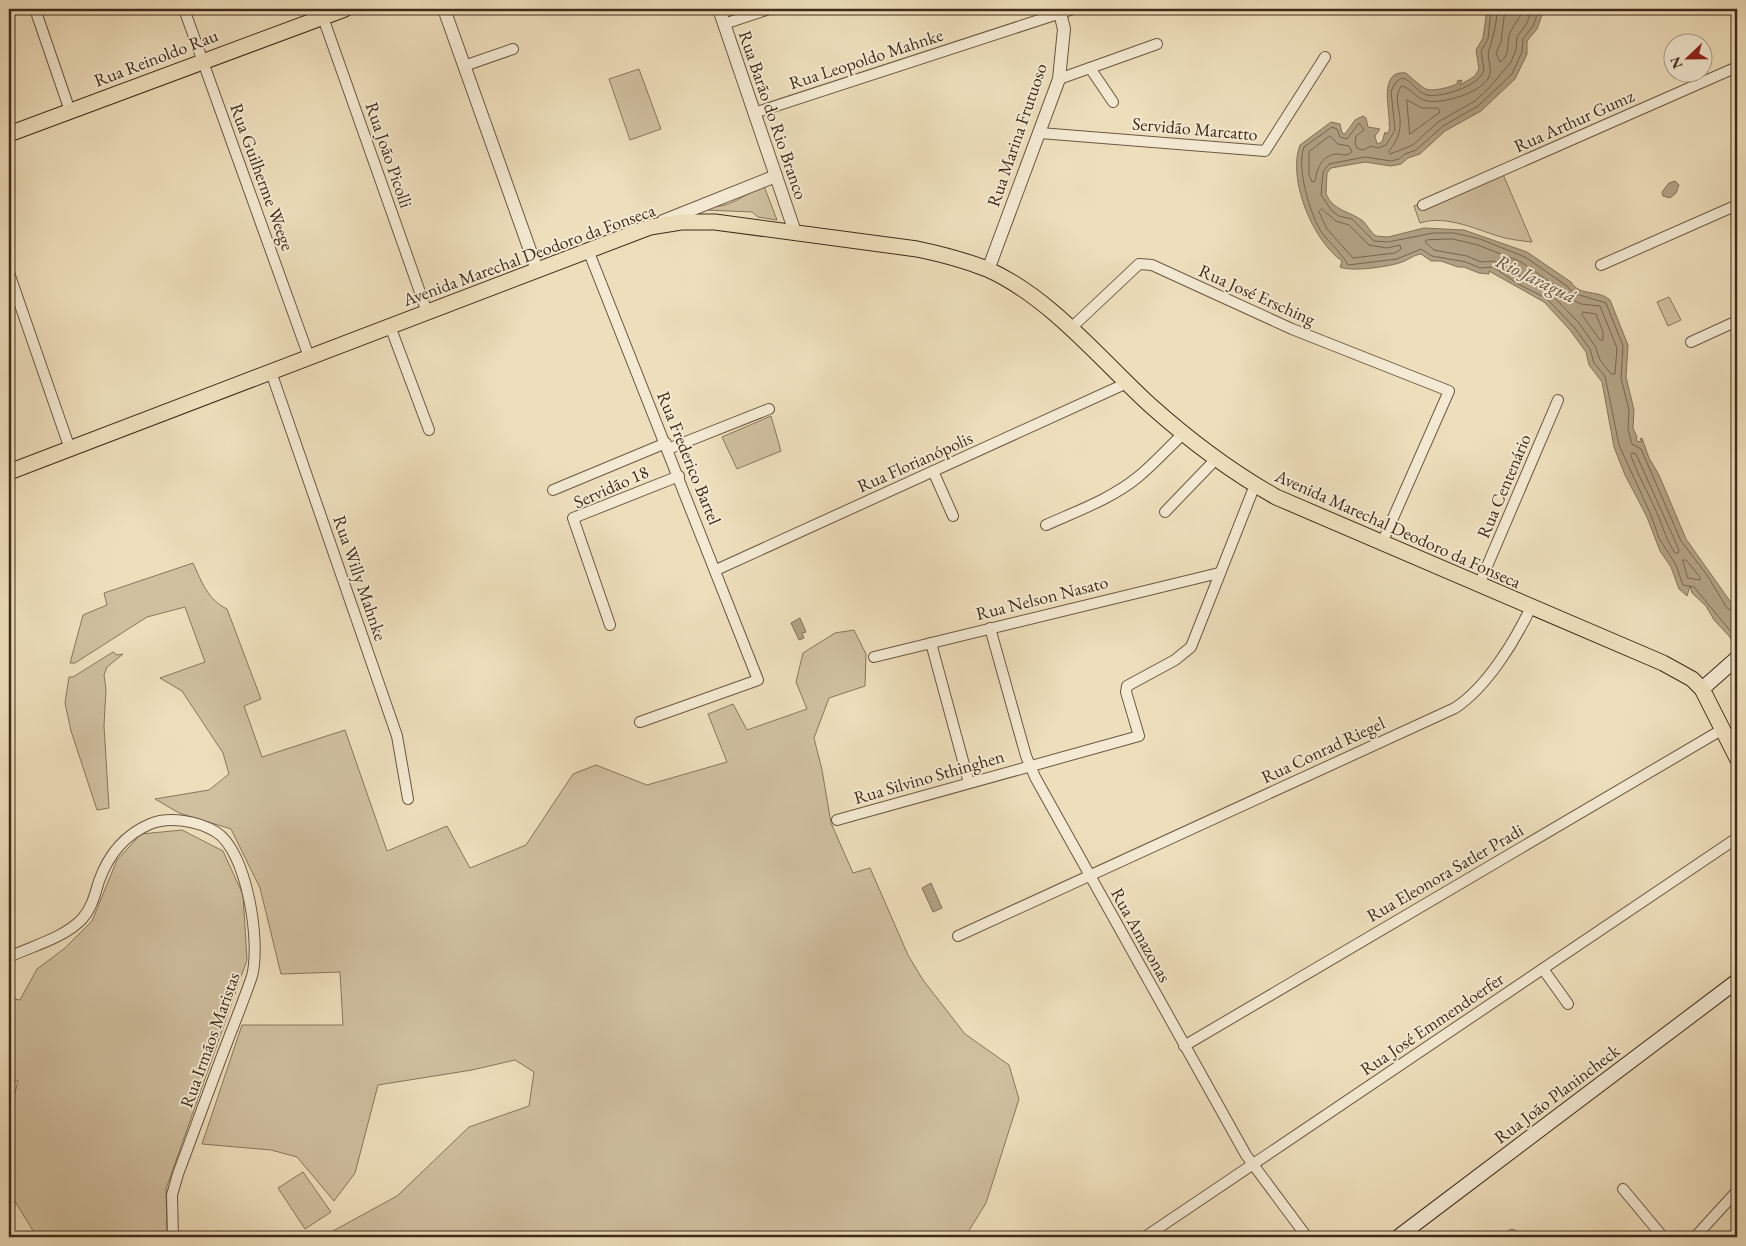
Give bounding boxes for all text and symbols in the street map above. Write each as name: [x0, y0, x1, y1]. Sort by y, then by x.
street label: Rua Reinoldo Rau: [91, 23, 222, 92]
street label: Rua Leopoldo Mahnke: [786, 23, 946, 94]
street label: Rua Barão do Rio Branco: [734, 27, 813, 202]
north arrow: [1664, 32, 1714, 82]
text: N: [1665, 54, 1686, 71]
street label: Rua Marina Frutuoso: [981, 60, 1052, 210]
street label: Rua Arthur Gumz: [1510, 84, 1638, 157]
street label: Rua João Picolli: [361, 99, 419, 211]
street label: Rua Guilherme Weege: [225, 100, 300, 253]
street label: Servidão Marcatto: [1131, 112, 1259, 145]
street label: Avenida Marechal Deodoro da Fonseca: [399, 198, 659, 311]
water label: Rio Jaraguá: [1491, 248, 1581, 309]
street label: Rua José Ersching: [1195, 259, 1319, 331]
street label: Rua Frederico Bartel: [652, 388, 727, 528]
street label: Rua Florianópolis: [853, 426, 976, 497]
street label: Rua Centenário: [1471, 430, 1536, 541]
street label: Servidão 18: [570, 460, 652, 513]
street label: Avenida Marechal Deodoro da Fonseca: [1271, 463, 1525, 594]
street label: Rua Willy Mahnke: [328, 512, 393, 644]
street label: Rua Nelson Nasato: [973, 570, 1110, 625]
street label: Rua Conrad Riegel: [1257, 711, 1388, 788]
street label: Rua Silvino Sthinghen: [851, 744, 1007, 809]
street label: Rua Eleonora Satler Pradi: [1362, 818, 1528, 927]
street label: Rua Amazonas: [1106, 883, 1177, 986]
street label: Rua José Emmendoerfer: [1355, 967, 1508, 1080]
street label: Rua Irmãos Maristas: [174, 969, 245, 1111]
street label: Rua João Planincheck: [1489, 1038, 1625, 1148]

